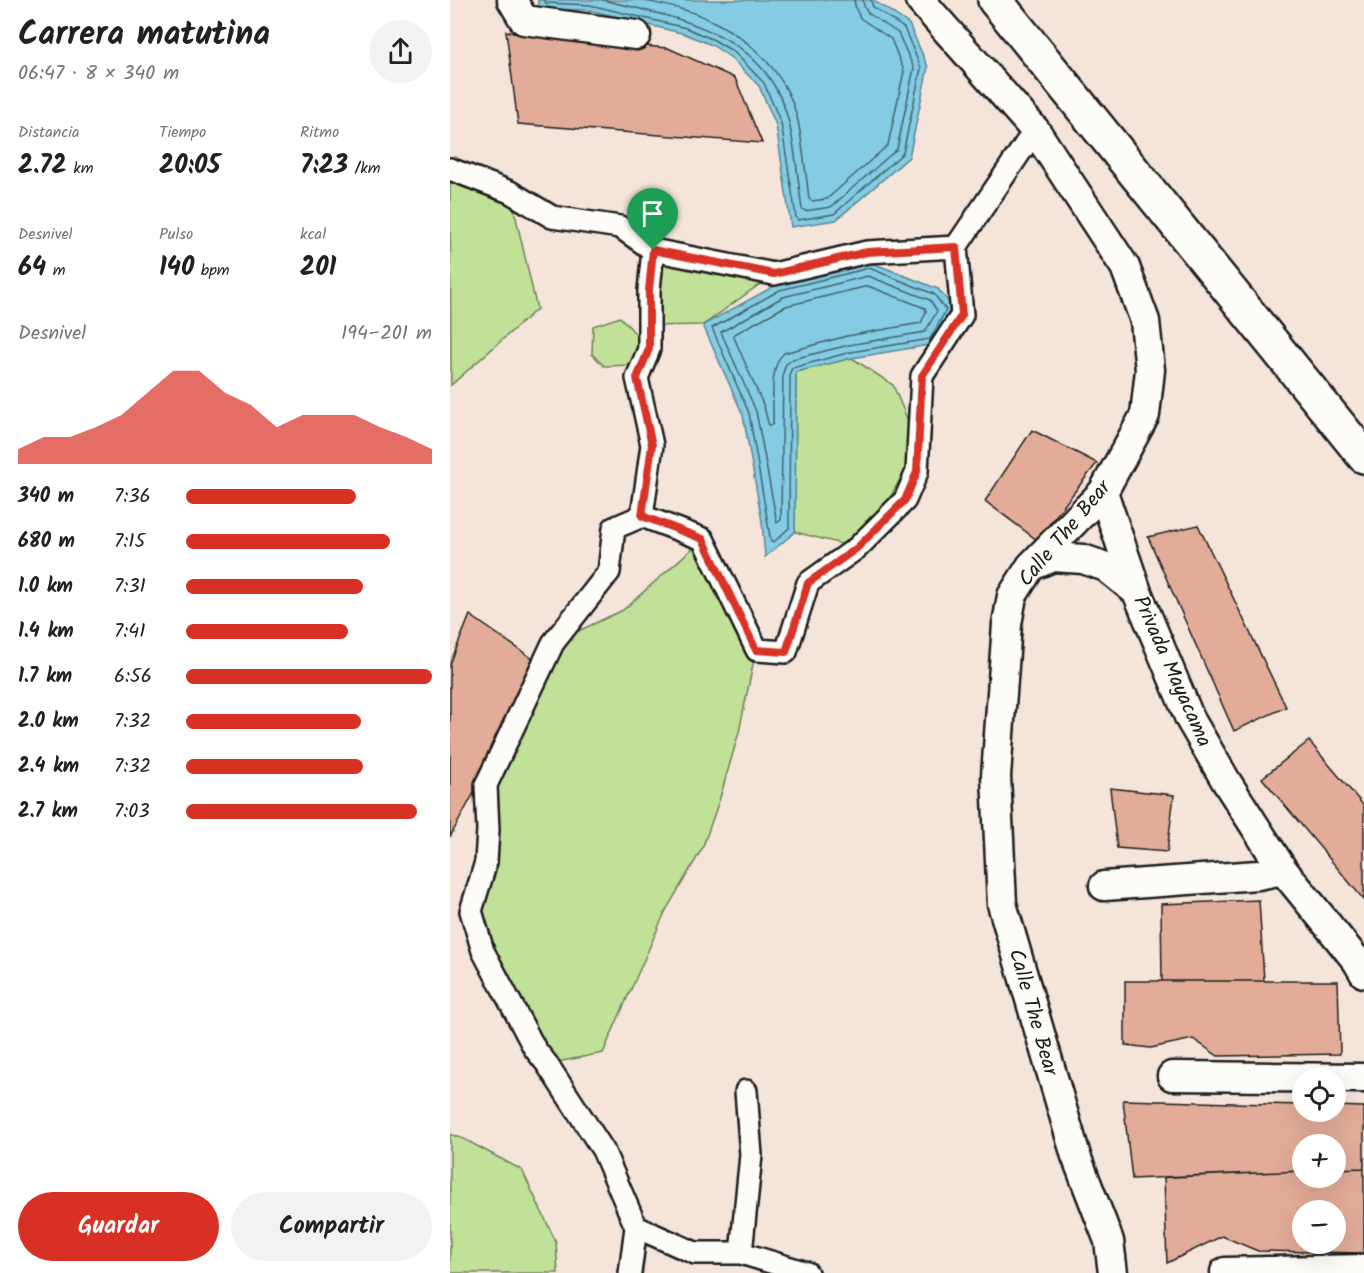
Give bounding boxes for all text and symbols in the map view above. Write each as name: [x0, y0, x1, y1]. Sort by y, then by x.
text: Carrera matutina: [18, 9, 270, 62]
button: share: [369, 20, 432, 83]
text: 06:47 · 8 × 340 m: [18, 58, 179, 90]
text: Distancia: [18, 120, 80, 145]
text: Tiempo: [159, 120, 206, 145]
text: Ritmo: [300, 120, 339, 145]
text: 2.72: [18, 145, 67, 187]
text: 20:05: [159, 145, 220, 187]
text: 7:23: [300, 145, 348, 187]
text: km: [67, 156, 93, 181]
text: /km: [348, 156, 380, 181]
pin: [627, 188, 678, 250]
icon: arrive: [636, 197, 669, 230]
text: Desnivel: [18, 222, 73, 247]
text: Pulso: [159, 222, 193, 247]
text: kcal: [300, 222, 326, 247]
text: 64: [18, 247, 46, 289]
text: 140: [159, 247, 194, 289]
text: 201: [300, 247, 336, 289]
text: m: [46, 258, 65, 283]
text: bpm: [194, 258, 230, 283]
text: Desnivel: [18, 318, 86, 350]
text: 194–201 m: [341, 318, 432, 350]
street label: Calle The Bear: [1011, 473, 1120, 595]
text: 340 m: [18, 481, 74, 513]
text: 7:36: [114, 481, 151, 513]
text: 680 m: [18, 526, 75, 558]
text: 7:15: [114, 526, 145, 558]
text: 1.0 km: [18, 571, 73, 603]
text: 7:31: [114, 571, 146, 603]
street label: Privada Mayacama: [1123, 591, 1220, 753]
text: 1.4 km: [18, 616, 74, 648]
text: 7:41: [114, 616, 145, 648]
text: 1.7 km: [18, 661, 72, 693]
text: 6:56: [114, 661, 152, 693]
text: 2.0 km: [18, 706, 79, 738]
text: 7:32: [114, 706, 151, 738]
text: 2.4 km: [18, 751, 79, 783]
text: 7:32: [114, 751, 151, 783]
text: 2.7 km: [18, 796, 78, 828]
text: 7:03: [114, 796, 150, 828]
street label: Calle The Bear: [999, 945, 1067, 1081]
map controls: [1292, 1068, 1346, 1254]
button: locate: [1292, 1068, 1346, 1122]
button: +: [1292, 1134, 1346, 1188]
button: Guardar: [18, 1192, 219, 1261]
button: Compartir: [231, 1192, 432, 1261]
button: −: [1292, 1200, 1346, 1254]

